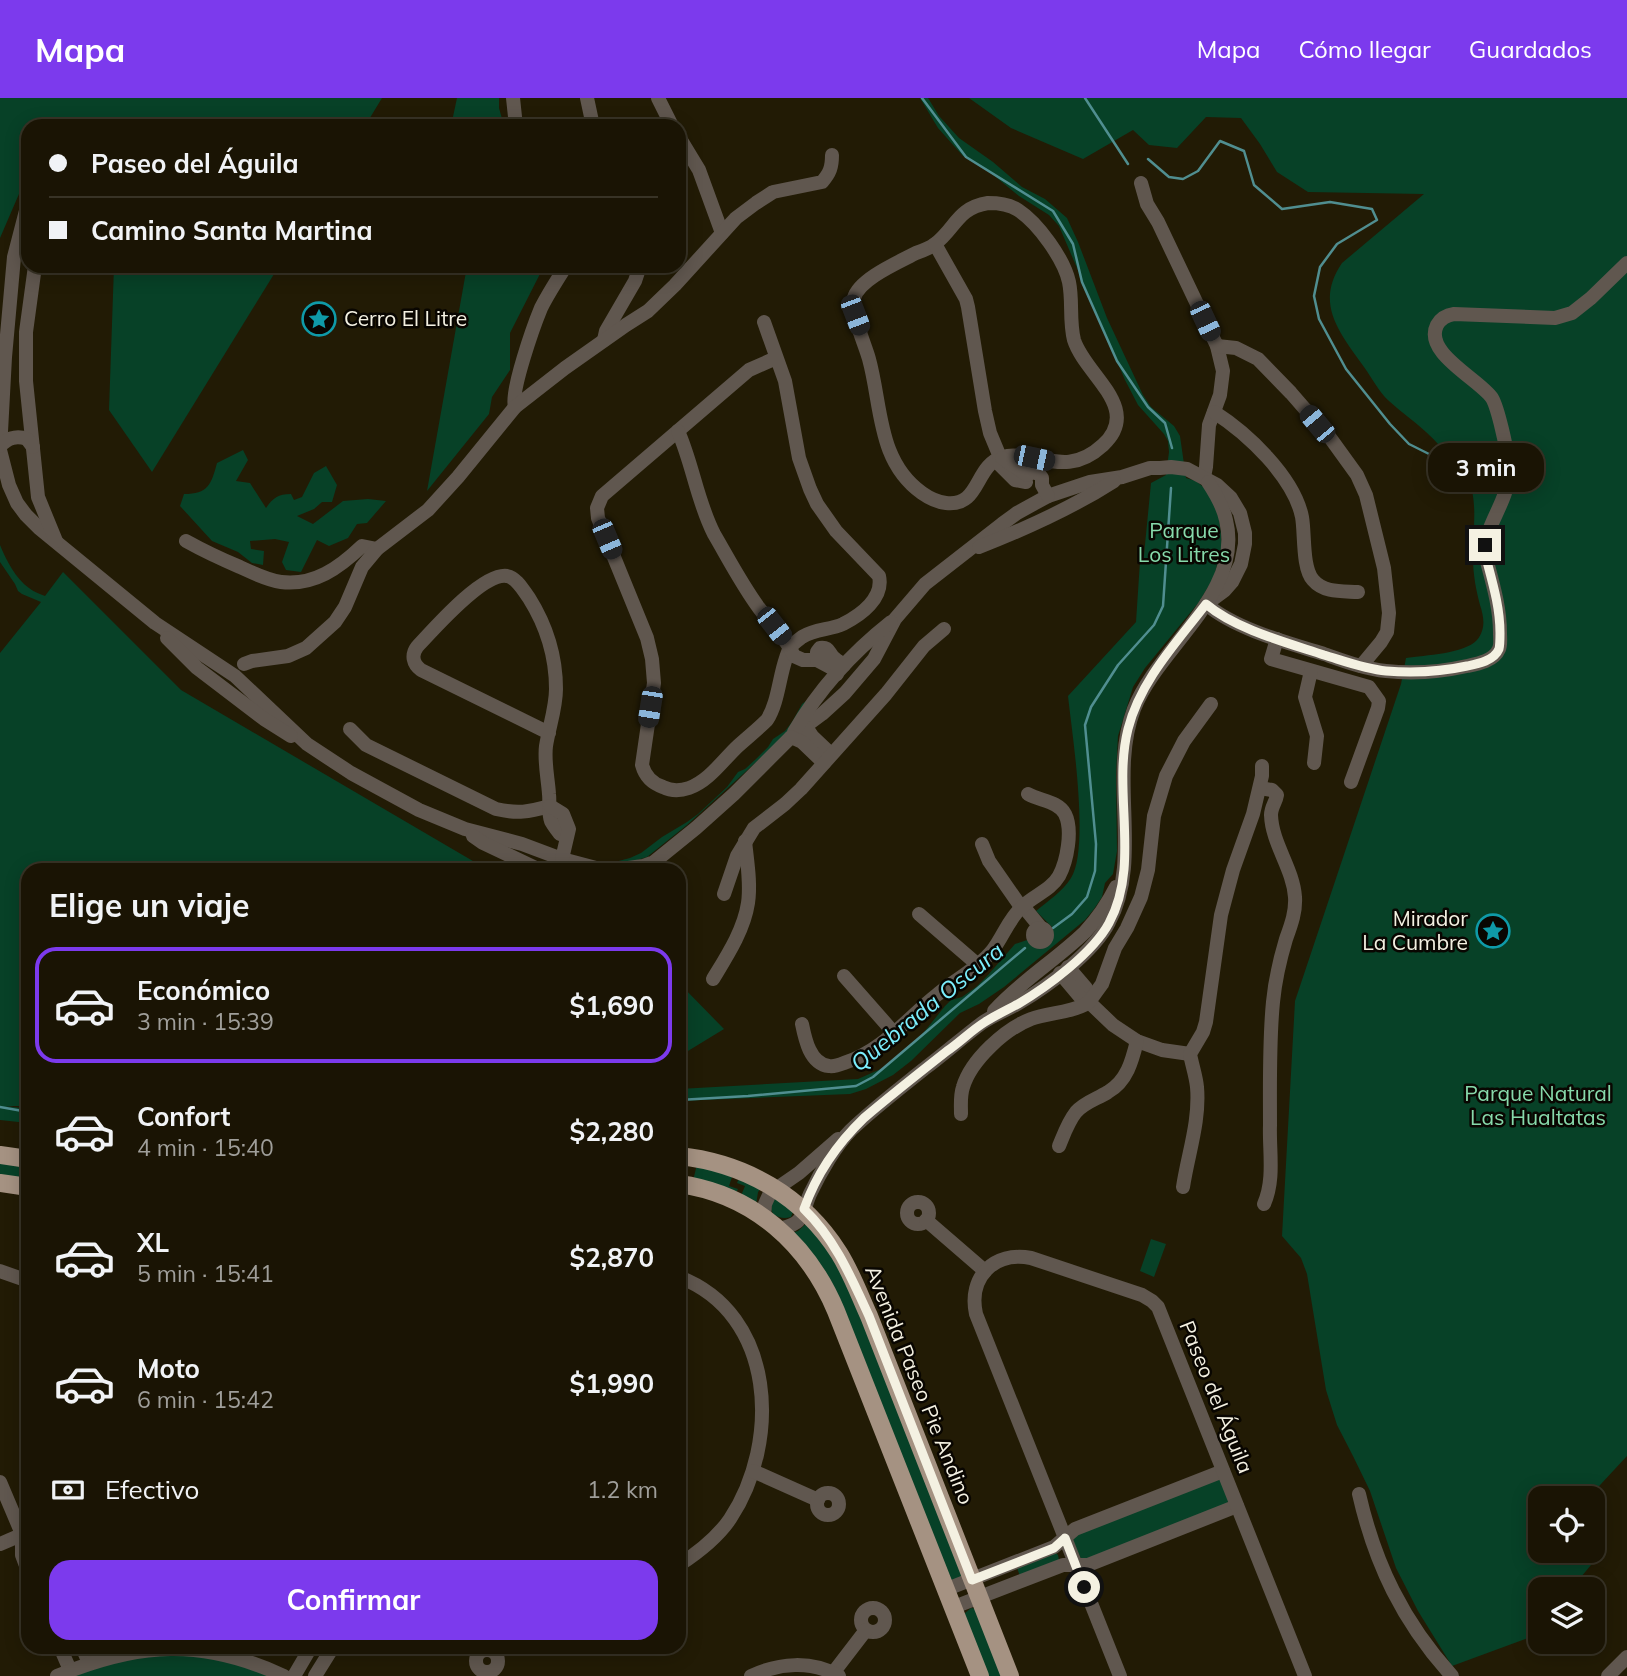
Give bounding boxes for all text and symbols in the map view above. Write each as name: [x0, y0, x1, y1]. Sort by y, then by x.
text: Mapa: [35, 29, 125, 70]
text: Mapa: [1197, 34, 1260, 64]
text: Cómo llegar: [1298, 34, 1431, 64]
text: Guardados: [1469, 34, 1592, 64]
text: Paseo del Águila: [91, 147, 299, 180]
text: Camino Santa Martina: [91, 214, 373, 247]
car: [838, 292, 873, 338]
car: [1187, 298, 1224, 344]
place icon: Cerro El Litre: [300, 300, 338, 338]
place label: Cerro El Litre: [344, 305, 467, 331]
car: [1296, 401, 1339, 447]
car: [1012, 443, 1057, 473]
callout: 3 min: [1427, 444, 1543, 492]
text: 3 min: [1456, 453, 1516, 482]
car: [590, 516, 625, 562]
park label: Parque Los Litres: [1138, 517, 1230, 567]
route end: [1469, 529, 1501, 561]
car: [753, 603, 796, 649]
car: [637, 685, 664, 729]
text: Elige un viaje: [49, 885, 250, 925]
place label: Mirador La Cumbre: [1362, 905, 1468, 955]
place icon: Mirador La Cumbre: [1474, 912, 1512, 950]
water label: Quebrada Oscura: [844, 936, 1009, 1077]
icon: car: [53, 974, 116, 1037]
text: Económico: [137, 974, 270, 1007]
text: $1,690: [570, 989, 654, 1022]
text: 3 min · 15:39: [137, 1007, 274, 1036]
park label: Parque Natural Las Hualtatas: [1464, 1080, 1612, 1130]
icon: car: [53, 1100, 116, 1163]
text: Confort: [137, 1100, 230, 1133]
text: $2,280: [570, 1115, 654, 1148]
text: 4 min · 15:40: [137, 1133, 274, 1162]
icon: car: [53, 1226, 116, 1289]
text: XL: [137, 1226, 169, 1259]
text: $2,870: [570, 1241, 654, 1274]
text: 5 min · 15:41: [137, 1259, 274, 1288]
street label: Avenida Paseo Pie Andino: [860, 1261, 980, 1508]
street label: Paseo del Águila: [1174, 1317, 1259, 1477]
icon: car: [53, 1352, 116, 1415]
text: Moto: [137, 1352, 200, 1385]
text: $1,990: [570, 1367, 654, 1400]
text: 6 min · 15:42: [137, 1385, 274, 1414]
icon: cash: [49, 1471, 87, 1509]
text: Efectivo: [105, 1473, 199, 1506]
text: 1.2 km: [587, 1475, 658, 1504]
map controls: [1528, 1486, 1605, 1654]
button: locate: [1528, 1486, 1605, 1563]
button: Confirmar: [49, 1560, 658, 1640]
route start: [1068, 1571, 1100, 1603]
button: layers: [1528, 1577, 1605, 1654]

